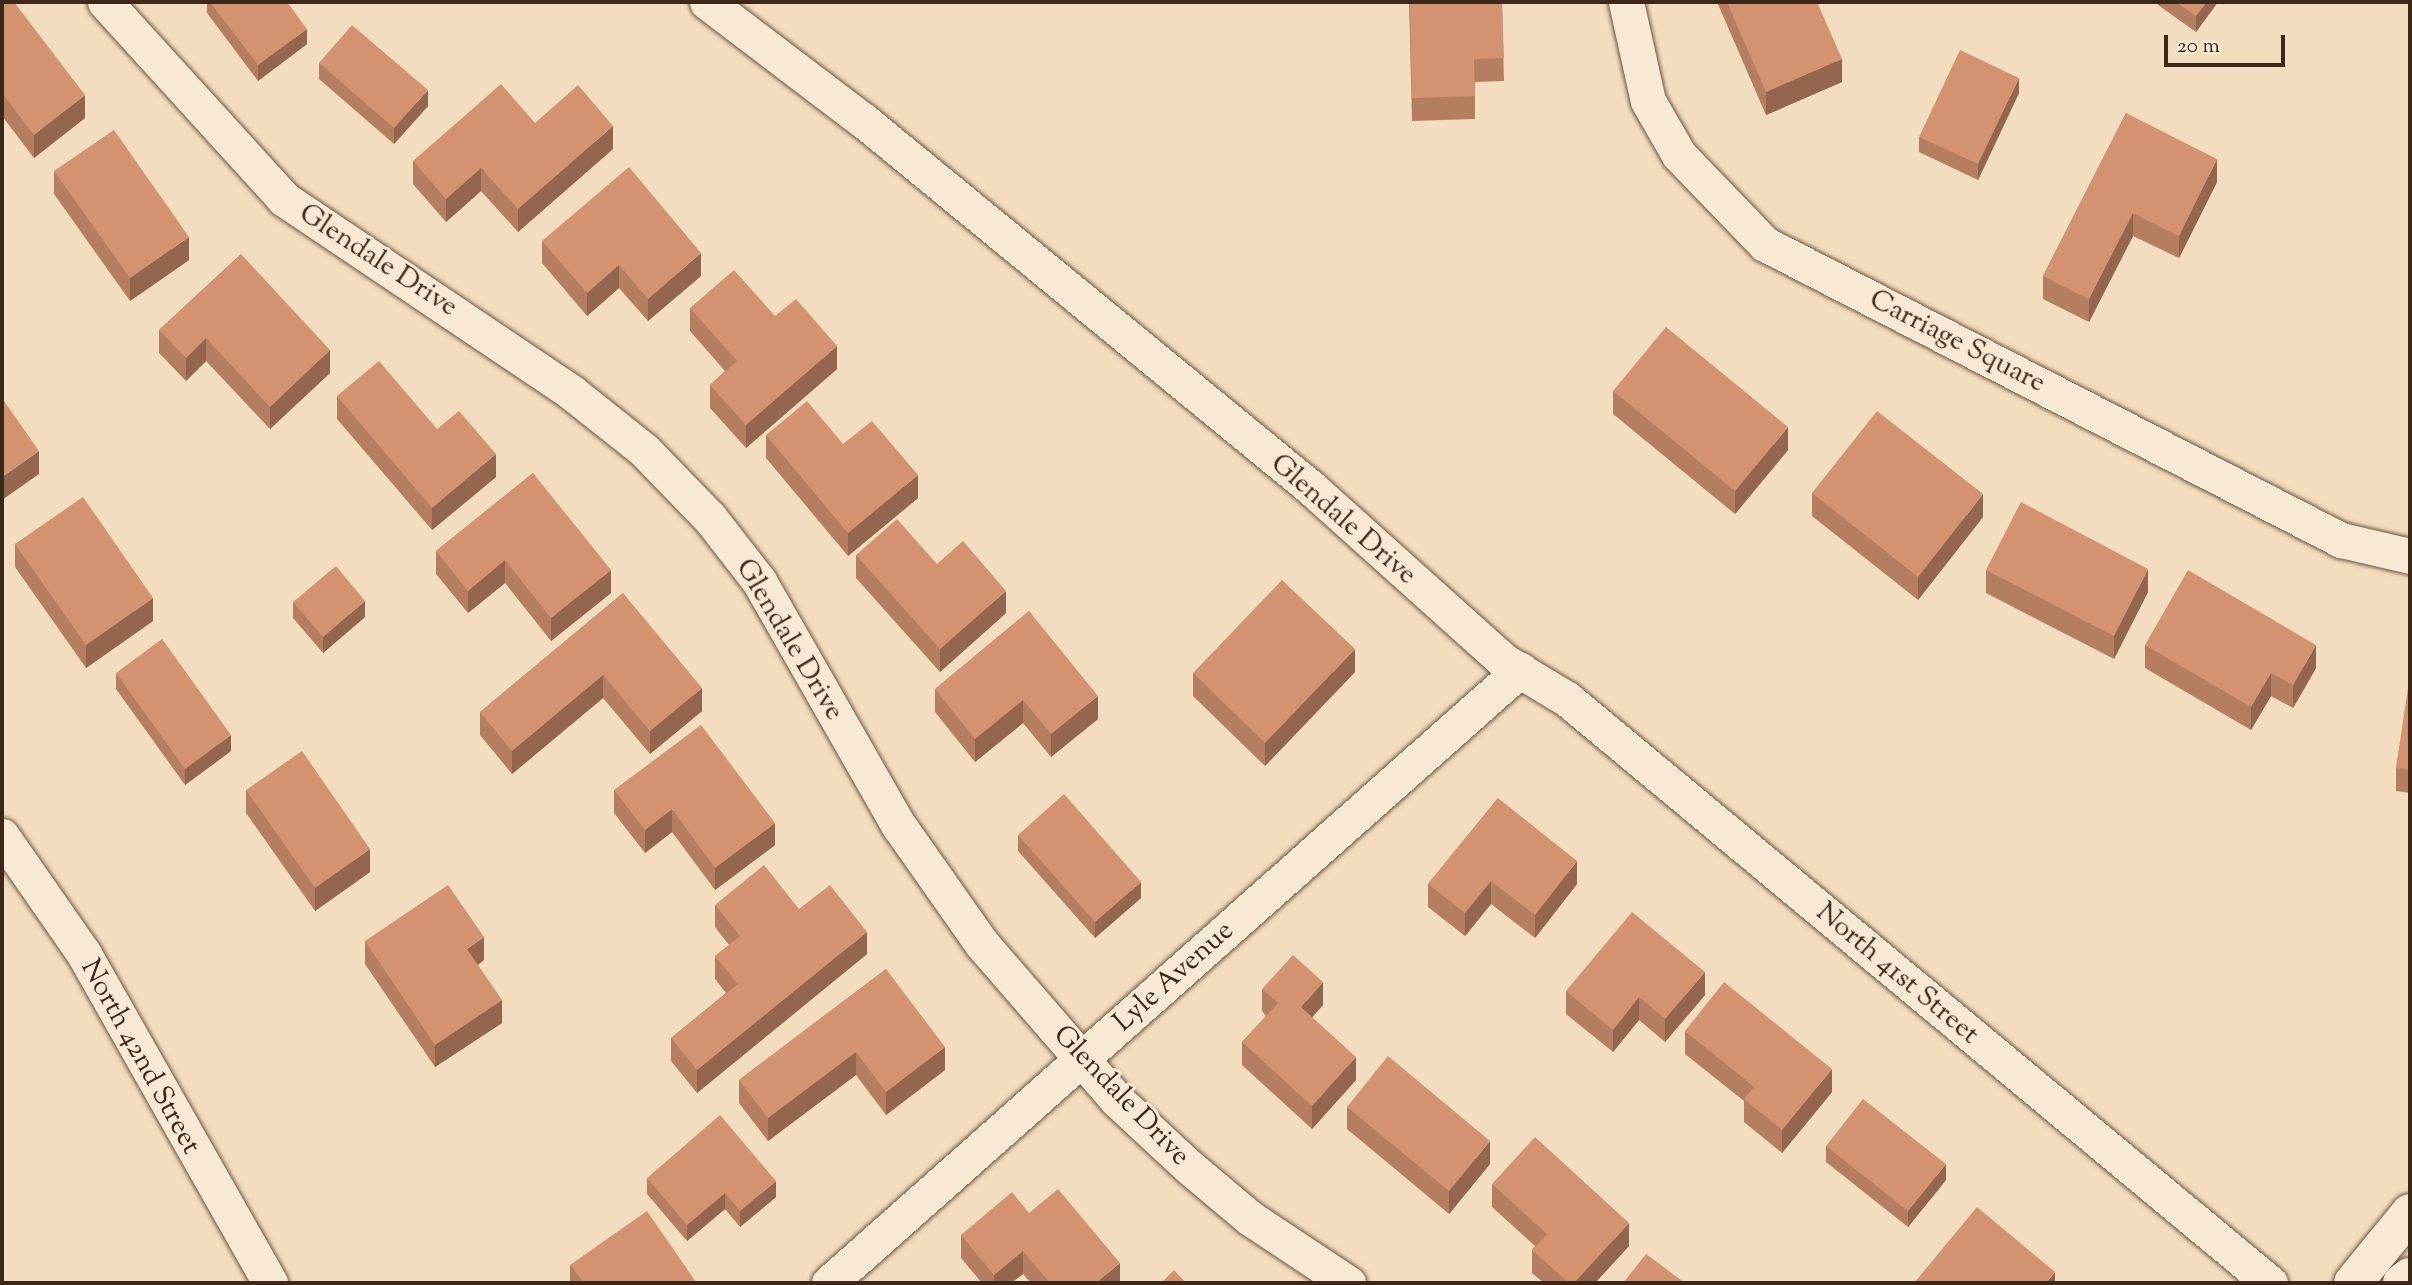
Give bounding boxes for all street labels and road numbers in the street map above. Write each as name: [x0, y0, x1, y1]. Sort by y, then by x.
street label: Glendale Drive: [292, 197, 464, 325]
street label: Carriage Square: [1863, 283, 2051, 401]
street label: Glendale Drive: [1263, 447, 1423, 593]
street label: Glendale Drive: [728, 553, 850, 727]
street label: North 41st Street: [1809, 896, 1985, 1052]
street label: Lyle Avenue: [1107, 914, 1241, 1040]
street label: North 42nd Street: [73, 954, 207, 1160]
street label: Glendale Drive: [1046, 1019, 1196, 1173]

